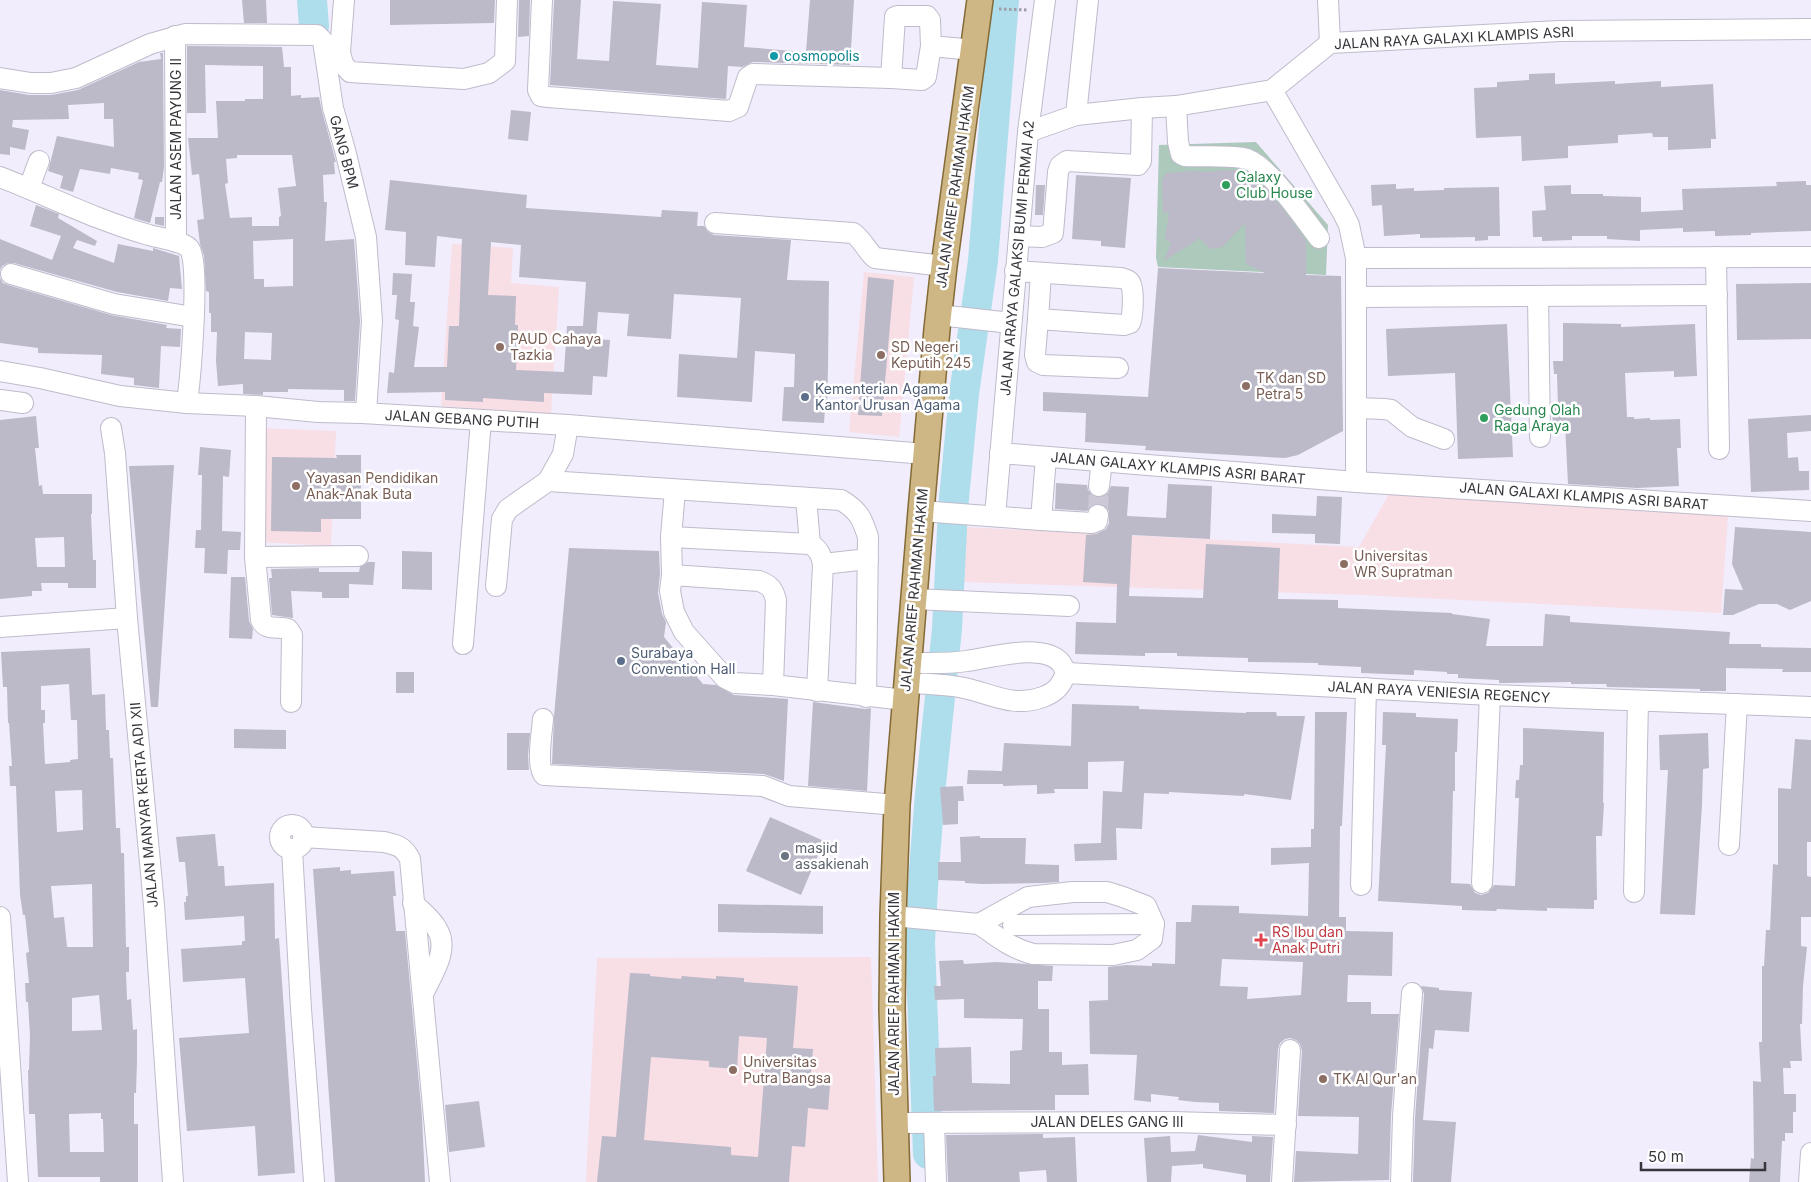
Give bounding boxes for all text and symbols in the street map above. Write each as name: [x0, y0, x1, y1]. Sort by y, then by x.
street label: JALAN RAYA GALAXI KLAMPIS ASRI: [1333, 23, 1574, 52]
place label: cosmopolis: [784, 47, 860, 64]
marker: cosmopolis: [768, 50, 780, 62]
street label: JALAN ASEM PAYUNG II: [167, 58, 184, 220]
street label: JALAN ARIEF RAHMAN HAKIM: [932, 85, 977, 289]
street label: GANG BPM: [327, 113, 362, 191]
street label: JALAN ARAYA GALAKSI BUMI PERMAI A2: [996, 119, 1037, 396]
place label: Galaxy Club House: [1236, 168, 1313, 201]
marker: Galaxy Club House: [1220, 179, 1232, 191]
place label: PAUD Cahaya Tazkia: [510, 330, 601, 363]
place label: SD Negeri Keputih 245: [891, 338, 971, 371]
marker: PAUD Cahaya Tazkia: [494, 341, 506, 353]
marker: SD Negeri Keputih 245: [875, 349, 887, 361]
place label: TK dan SD Petra 5: [1256, 369, 1326, 402]
place label: Kementerian Agama Kantor Urusan Agama: [815, 380, 960, 413]
marker: TK dan SD Petra 5: [1240, 380, 1252, 392]
marker: Kementerian Agama Kantor Urusan Agama: [799, 391, 811, 403]
place label: Gedung Olah Raga Araya: [1494, 401, 1581, 434]
street label: JALAN GEBANG PUTIH: [384, 406, 540, 431]
marker: Gedung Olah Raga Araya: [1478, 412, 1490, 424]
street label: JALAN GALAXY KLAMPIS ASRI BARAT: [1050, 448, 1306, 487]
place label: Yayasan Pendidikan Anak-Anak Buta: [306, 469, 438, 502]
street label: JALAN GALAXI KLAMPIS ASRI BARAT: [1459, 478, 1709, 513]
marker: Yayasan Pendidikan Anak-Anak Buta: [290, 480, 302, 492]
street label: JALAN ARIEF RAHMAN HAKIM: [896, 487, 931, 692]
place label: Universitas WR Supratman: [1354, 547, 1453, 580]
marker: Universitas WR Supratman: [1338, 558, 1350, 570]
place label: Surabaya Convention Hall: [631, 644, 735, 677]
marker: Surabaya Convention Hall: [615, 655, 627, 667]
street label: JALAN RAYA VENIESIA REGENCY: [1327, 677, 1551, 706]
street label: JALAN MANYAR KERTA ADI XII: [126, 702, 161, 908]
place label: masjid assakienah: [795, 839, 869, 872]
marker: masjid assakienah: [779, 850, 791, 862]
street label: JALAN ARIEF RAHMAN HAKIM: [885, 892, 902, 1096]
place label: RS Ibu dan Anak Putri: [1272, 923, 1343, 956]
marker: RS Ibu dan Anak Putri: [1254, 933, 1268, 947]
place label: Universitas Putra Bangsa: [743, 1053, 831, 1086]
marker: Universitas Putra Bangsa: [727, 1064, 739, 1076]
place label: TK Al Qur'an: [1333, 1070, 1417, 1087]
marker: TK Al Qur'an: [1317, 1073, 1329, 1085]
street label: JALAN DELES GANG III: [1030, 1113, 1184, 1130]
scale bar: [1641, 1140, 1765, 1172]
text: 50 m: [1648, 1147, 1684, 1166]

